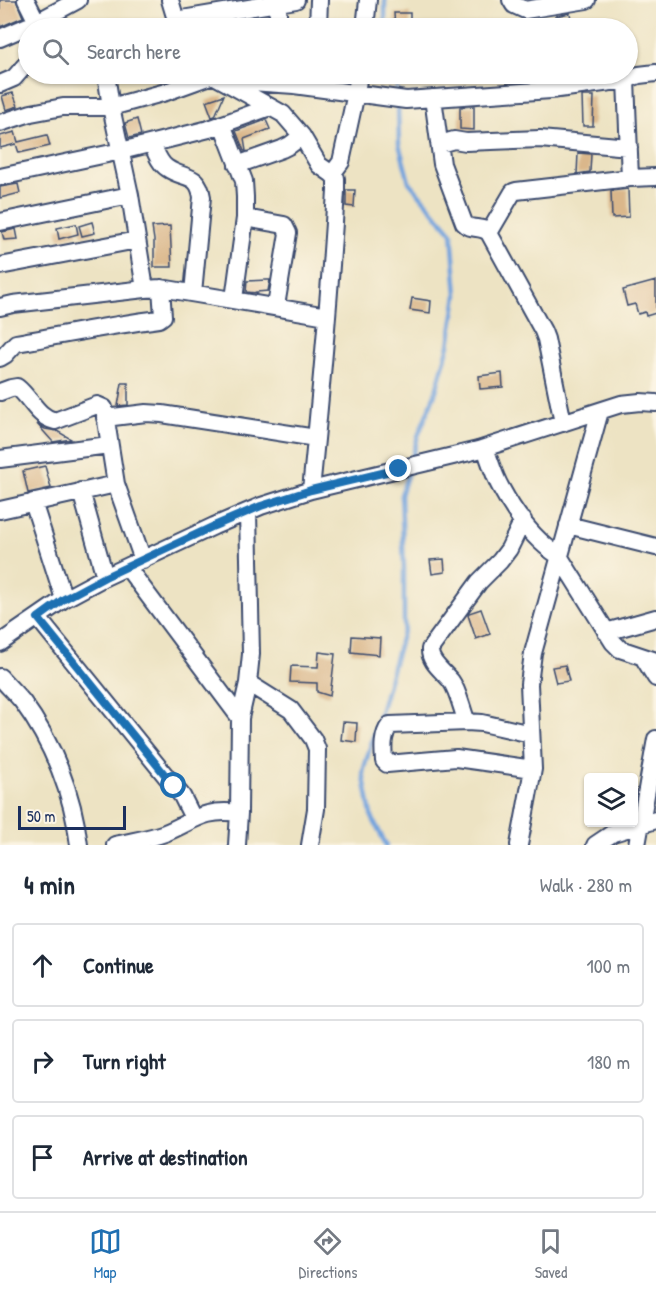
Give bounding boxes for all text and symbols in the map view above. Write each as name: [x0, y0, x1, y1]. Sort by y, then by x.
search box: [18, 18, 638, 84]
icon: search: [39, 35, 72, 68]
text: Search here: [87, 36, 181, 66]
route end: [385, 455, 411, 481]
route start: [160, 772, 186, 798]
map controls: [584, 773, 638, 827]
button: layers: [584, 773, 638, 827]
scale bar: [18, 803, 126, 830]
text: 50 m: [27, 805, 56, 827]
text: 4 min: [24, 867, 75, 902]
text: Walk · 280 m: [540, 871, 632, 898]
icon: ahead: [26, 949, 59, 982]
text: Continue: [83, 950, 154, 980]
text: 100 m: [587, 952, 630, 979]
icon: right: [26, 1045, 59, 1078]
text: Turn right: [83, 1046, 166, 1076]
text: 180 m: [587, 1048, 630, 1075]
icon: arrive: [26, 1141, 59, 1174]
text: Arrive at destination: [83, 1142, 248, 1172]
tab: Map: [89, 1225, 122, 1283]
tab: Directions: [299, 1225, 357, 1283]
tab: Saved: [534, 1225, 567, 1283]

